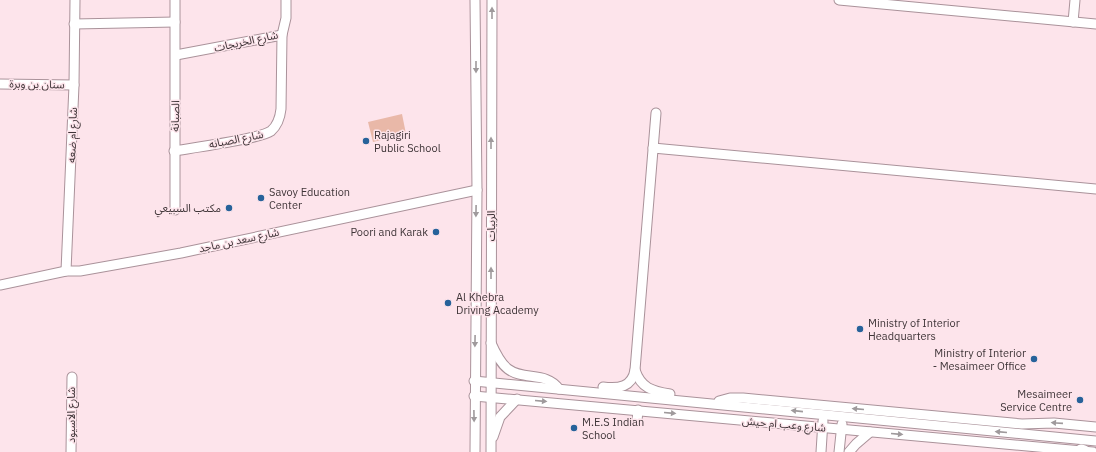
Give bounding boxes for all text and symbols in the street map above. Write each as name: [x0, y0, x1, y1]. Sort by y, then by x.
one-way arrow: [489, 6, 495, 19]
street label: شارع الخريجات: [213, 27, 280, 56]
one-way arrow: [473, 61, 479, 74]
street label: سنان بن وبرة: [9, 77, 65, 92]
street label: الصبانة: [168, 100, 182, 132]
street label: شارع ام ضعه: [64, 107, 81, 163]
street label: شارع الصبانه: [208, 127, 265, 152]
place label: Rajagiri Public School: [374, 128, 441, 155]
marker: Rajagiri Public School: [361, 136, 371, 146]
one-way arrow: [488, 136, 494, 149]
place label: Savoy Education Center: [269, 185, 350, 212]
marker: Savoy Education Center: [256, 193, 266, 203]
place label: مكتب السبيعي: [154, 201, 221, 218]
marker: مكتب السبيعي: [224, 203, 234, 213]
one-way arrow: [473, 205, 480, 217]
street label: الربيات: [484, 211, 498, 241]
street label: شارع سعد بن ماجد: [198, 225, 281, 256]
place label: Poori and Karak: [350, 225, 428, 239]
marker: Poori and Karak: [431, 227, 441, 237]
one-way arrow: [488, 266, 494, 279]
place label: Al Khebra Driving Academy: [456, 290, 539, 317]
marker: Al Khebra Driving Academy: [443, 298, 453, 308]
place label: Ministry of Interior Headquarters: [868, 316, 960, 343]
marker: Ministry of Interior Headquarters: [855, 324, 865, 334]
one-way arrow: [472, 335, 478, 348]
place label: Ministry of Interior - Mesaimeer Office: [933, 346, 1026, 373]
marker: Ministry of Interior - Mesaimeer Office: [1029, 354, 1039, 364]
street label: شارع الاسيود: [64, 387, 79, 443]
place label: Mesaimeer Service Centre: [1000, 387, 1072, 414]
marker: Mesaimeer Service Centre: [1075, 395, 1085, 405]
one-way arrow: [535, 397, 547, 404]
one-way arrow: [852, 405, 864, 412]
one-way arrow: [791, 408, 803, 415]
one-way arrow: [471, 410, 477, 423]
one-way arrow: [664, 410, 676, 416]
street label: شارع وعب ام حيش: [741, 413, 827, 436]
place label: M.E.S Indian School: [582, 415, 644, 442]
one-way arrow: [1051, 420, 1063, 427]
marker: M.E.S Indian School: [569, 423, 579, 433]
one-way arrow: [995, 429, 1007, 436]
one-way arrow: [891, 431, 903, 438]

